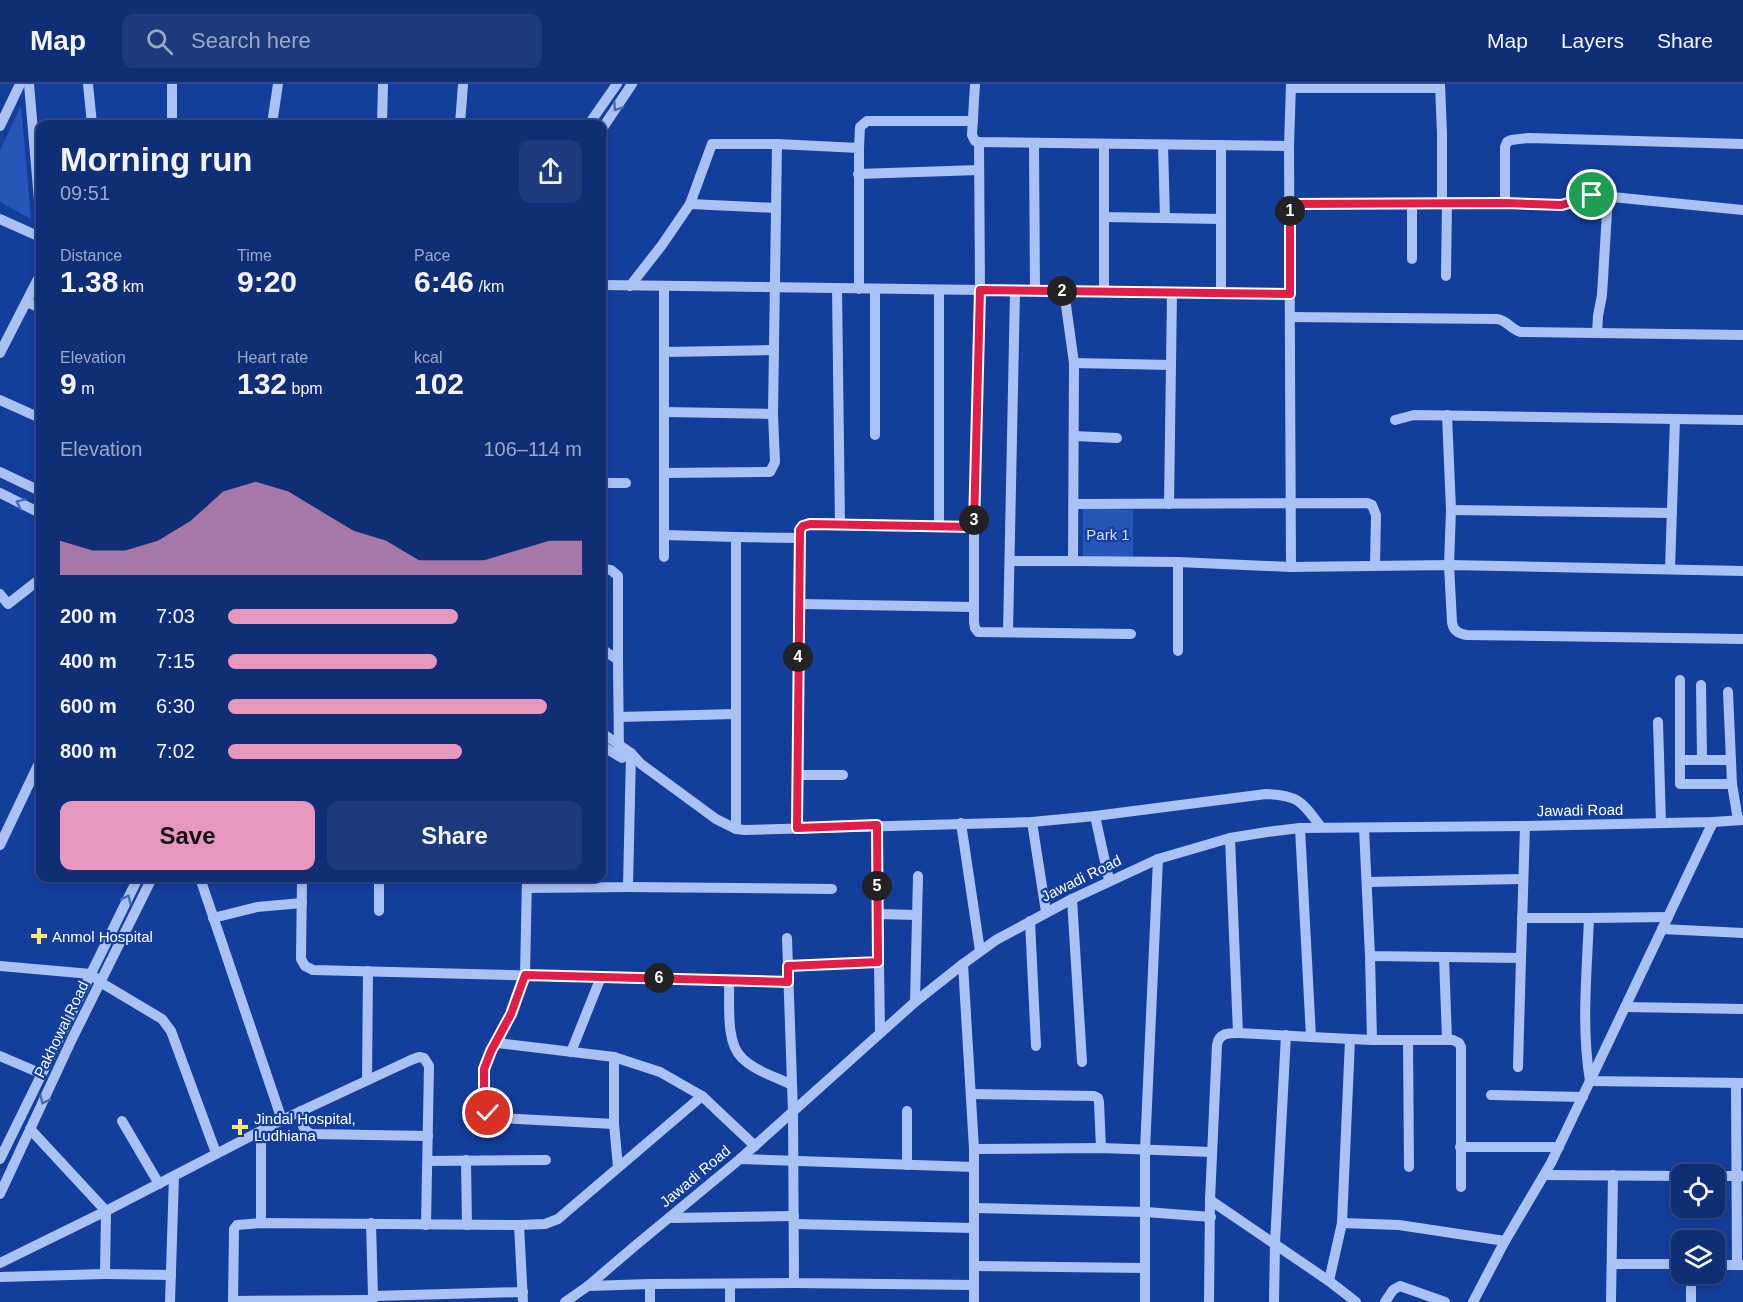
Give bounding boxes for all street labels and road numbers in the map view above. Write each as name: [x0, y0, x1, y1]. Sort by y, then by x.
street label: Jawadi Road: [1536, 801, 1624, 819]
street label: Jawadi Road: [1038, 851, 1124, 905]
street label: Pakhowal Road: [30, 978, 92, 1080]
street label: Jawadi Road: [656, 1142, 734, 1210]

